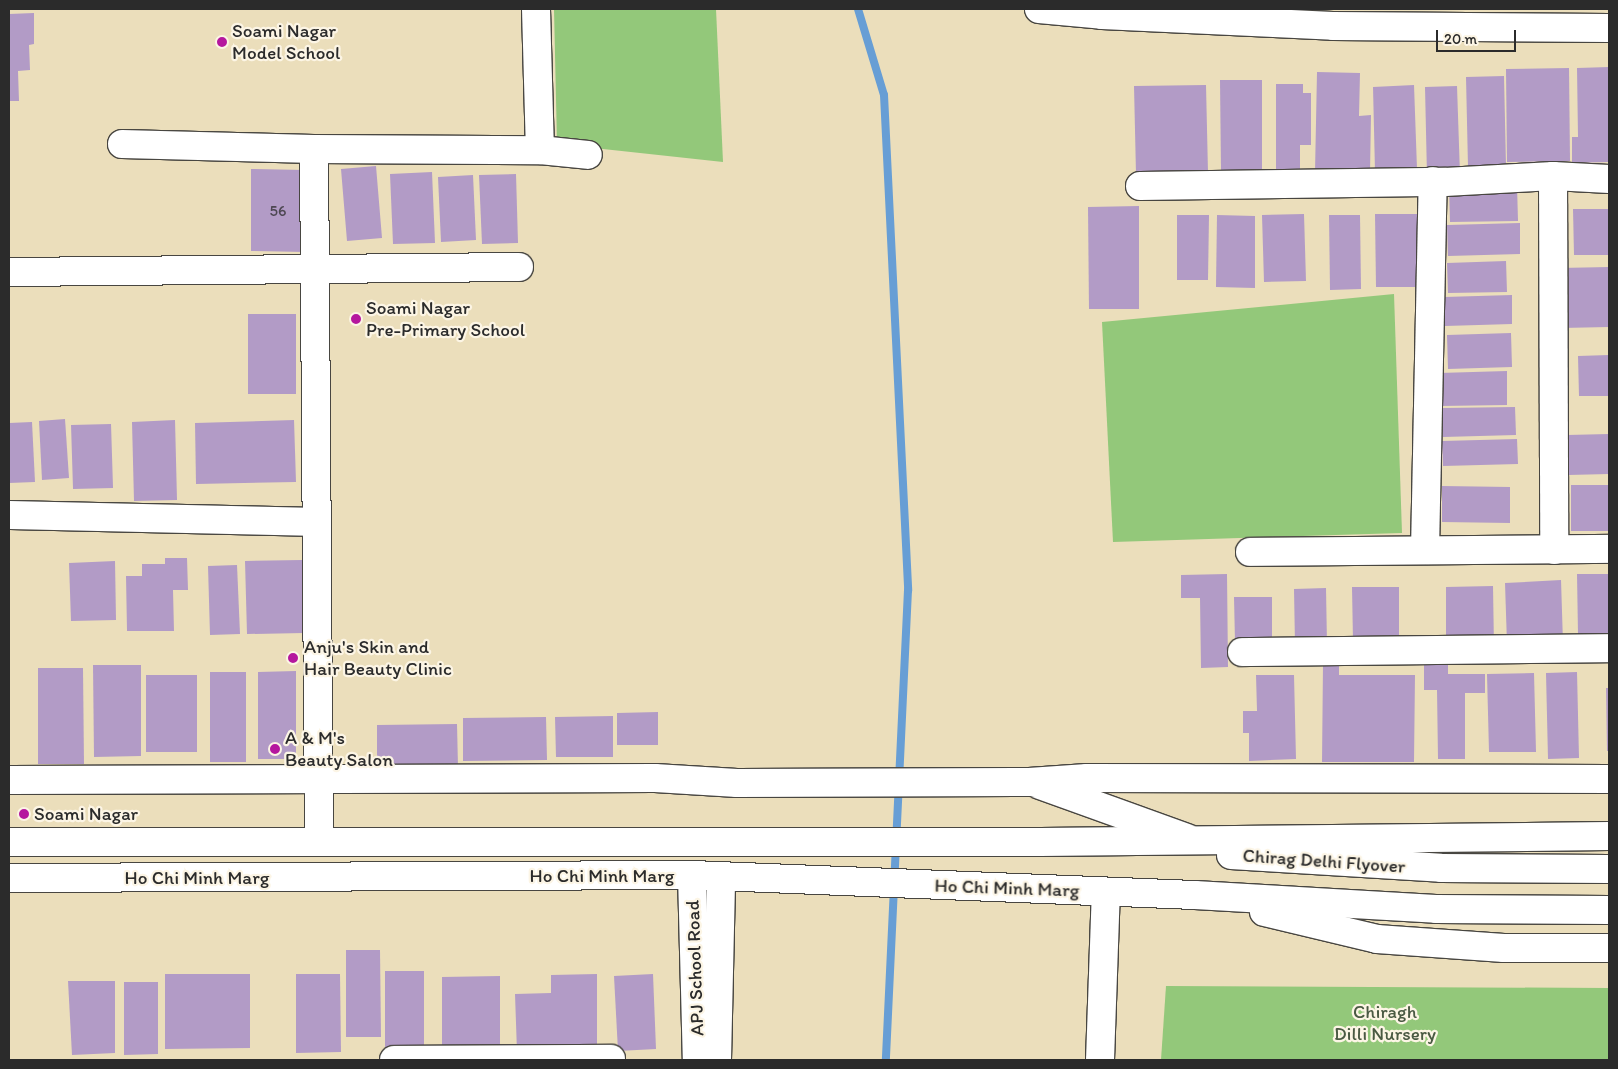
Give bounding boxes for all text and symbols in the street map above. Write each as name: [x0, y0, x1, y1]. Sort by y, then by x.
place label: Soami Nagar Model School: [232, 20, 340, 64]
scale bar: [1438, 20, 1518, 52]
text: 20 m: [1444, 30, 1477, 48]
marker: Soami Nagar Model School: [216, 36, 228, 48]
house number: 56: [270, 201, 286, 221]
place label: Soami Nagar Pre-Primary School: [366, 297, 525, 341]
marker: Soami Nagar Pre-Primary School: [350, 313, 362, 325]
place label: Anju's Skin and Hair Beauty Clinic: [304, 636, 452, 680]
marker: Anju's Skin and Hair Beauty Clinic: [286, 651, 300, 665]
place label: A & M's Beauty Salon: [285, 727, 392, 771]
marker: A & M's Beauty Salon: [269, 743, 281, 755]
place label: Soami Nagar: [34, 803, 138, 825]
marker: Soami Nagar: [18, 808, 30, 820]
street label: Chirag Delhi Flyover: [1242, 844, 1406, 878]
street label: Ho Chi Minh Marg: [529, 865, 675, 887]
street label: Ho Chi Minh Marg: [124, 867, 270, 889]
street label: Ho Chi Minh Marg: [934, 874, 1080, 902]
street label: APJ School Road: [681, 900, 709, 1036]
park label: Chiragh Dilli Nursery: [1334, 1001, 1436, 1045]

